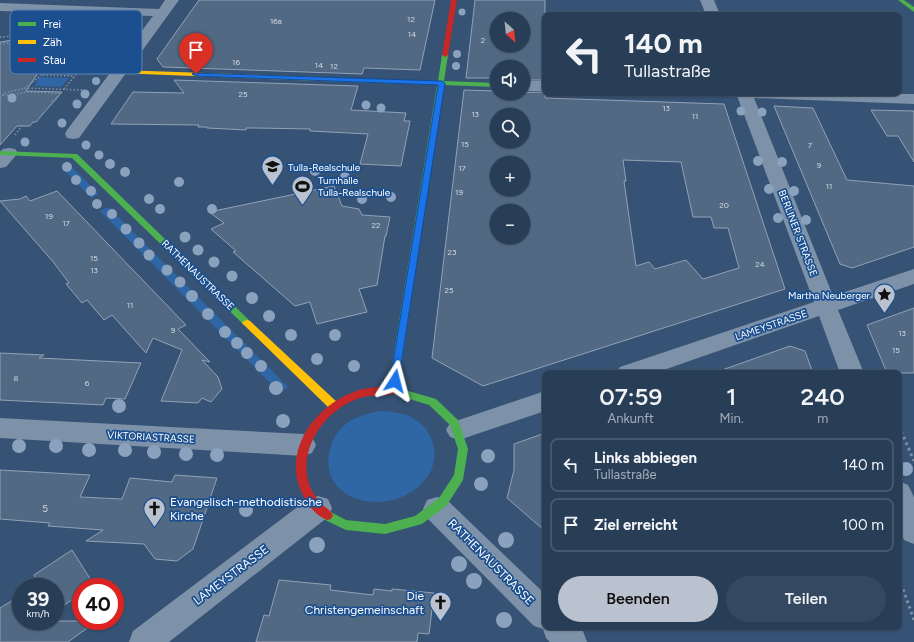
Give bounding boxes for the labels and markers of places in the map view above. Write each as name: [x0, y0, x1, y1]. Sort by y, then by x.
pin: [179, 33, 213, 74]
school or university icon: Tulla-Realschule: [260, 154, 286, 187]
place label: Tulla-Realschule: [288, 161, 361, 174]
sports icon: Turnhalle Tulla-Realschule: [289, 173, 315, 206]
place label: Turnhalle Tulla-Realschule: [318, 174, 391, 199]
place icon: Martha Neuberger: [872, 282, 898, 315]
place label: Martha Neuberger: [788, 289, 871, 302]
place label: Evangelisch-methodistische Kirche: [170, 495, 322, 523]
church icon: Evangelisch-methodistische Kirche: [141, 496, 167, 529]
place label: Die Christengemeinschaft: [305, 589, 424, 617]
church icon: Die Christengemeinschaft: [427, 590, 453, 623]

